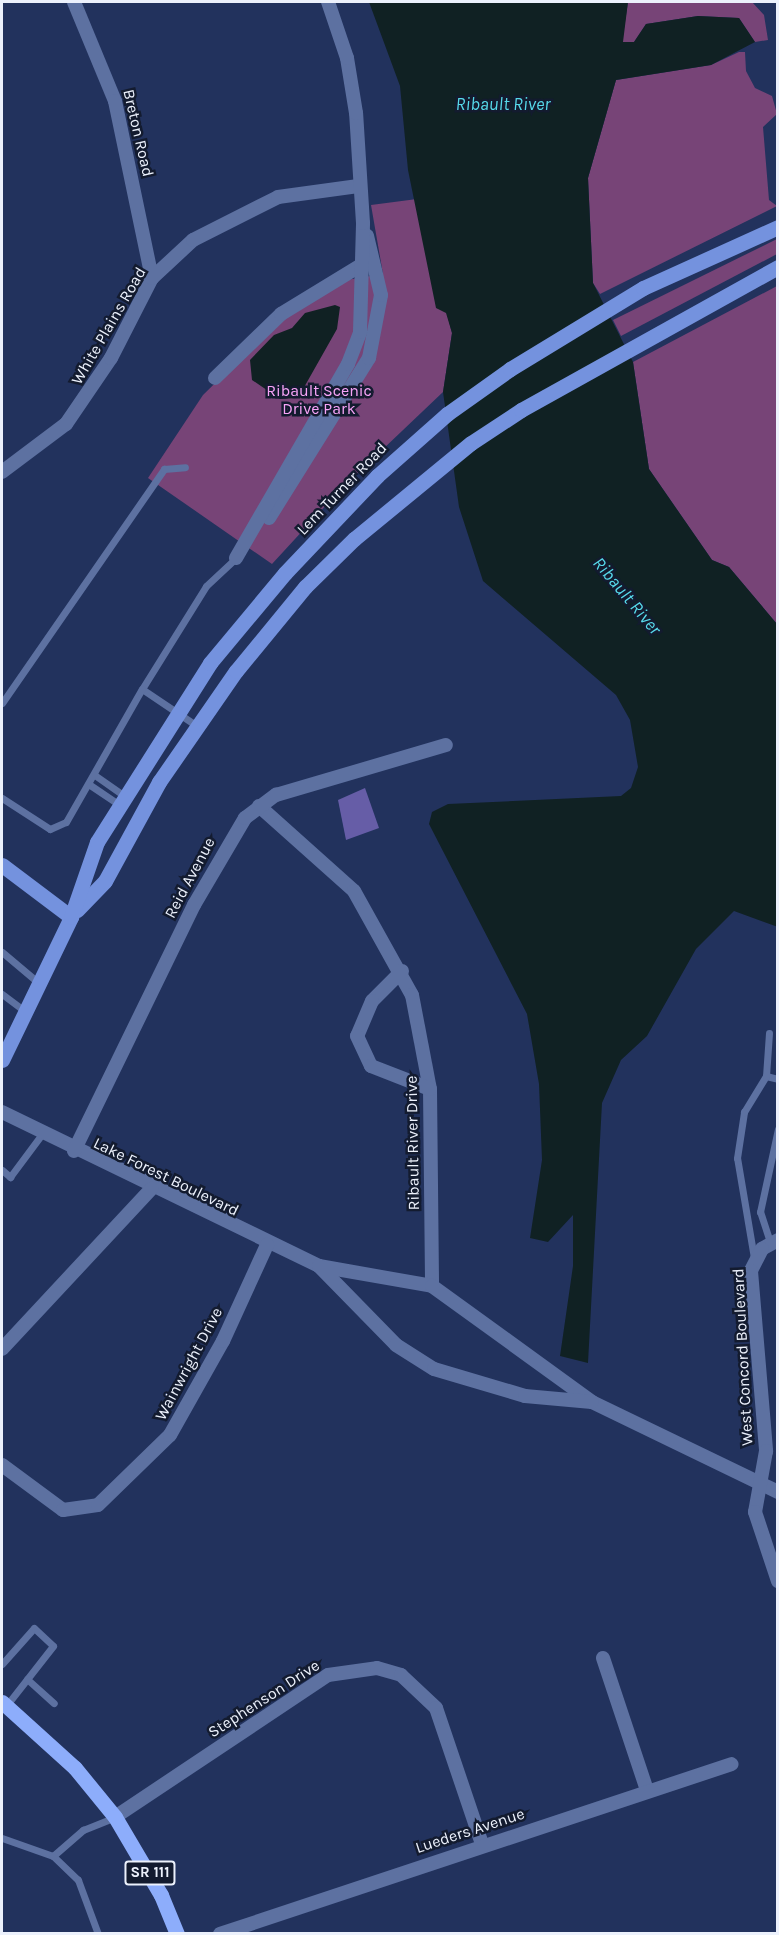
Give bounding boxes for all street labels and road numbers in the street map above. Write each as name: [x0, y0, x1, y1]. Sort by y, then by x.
street label: Breton Road: [119, 87, 157, 179]
street label: White Plains Road: [68, 264, 150, 388]
street label: Lem Turner Road: [293, 439, 391, 539]
street label: Reid Avenue: [161, 834, 219, 922]
street label: Ribault River Drive: [402, 1076, 424, 1210]
street label: Lake Forest Boulevard: [90, 1133, 242, 1221]
street label: West Concord Boulevard: [729, 1268, 757, 1446]
street label: Wainwright Drive: [151, 1304, 227, 1424]
street label: Stephenson Drive: [205, 1656, 323, 1742]
street label: Lueders Avenue: [413, 1804, 527, 1858]
road number: SR 111: [123, 1861, 177, 1885]

